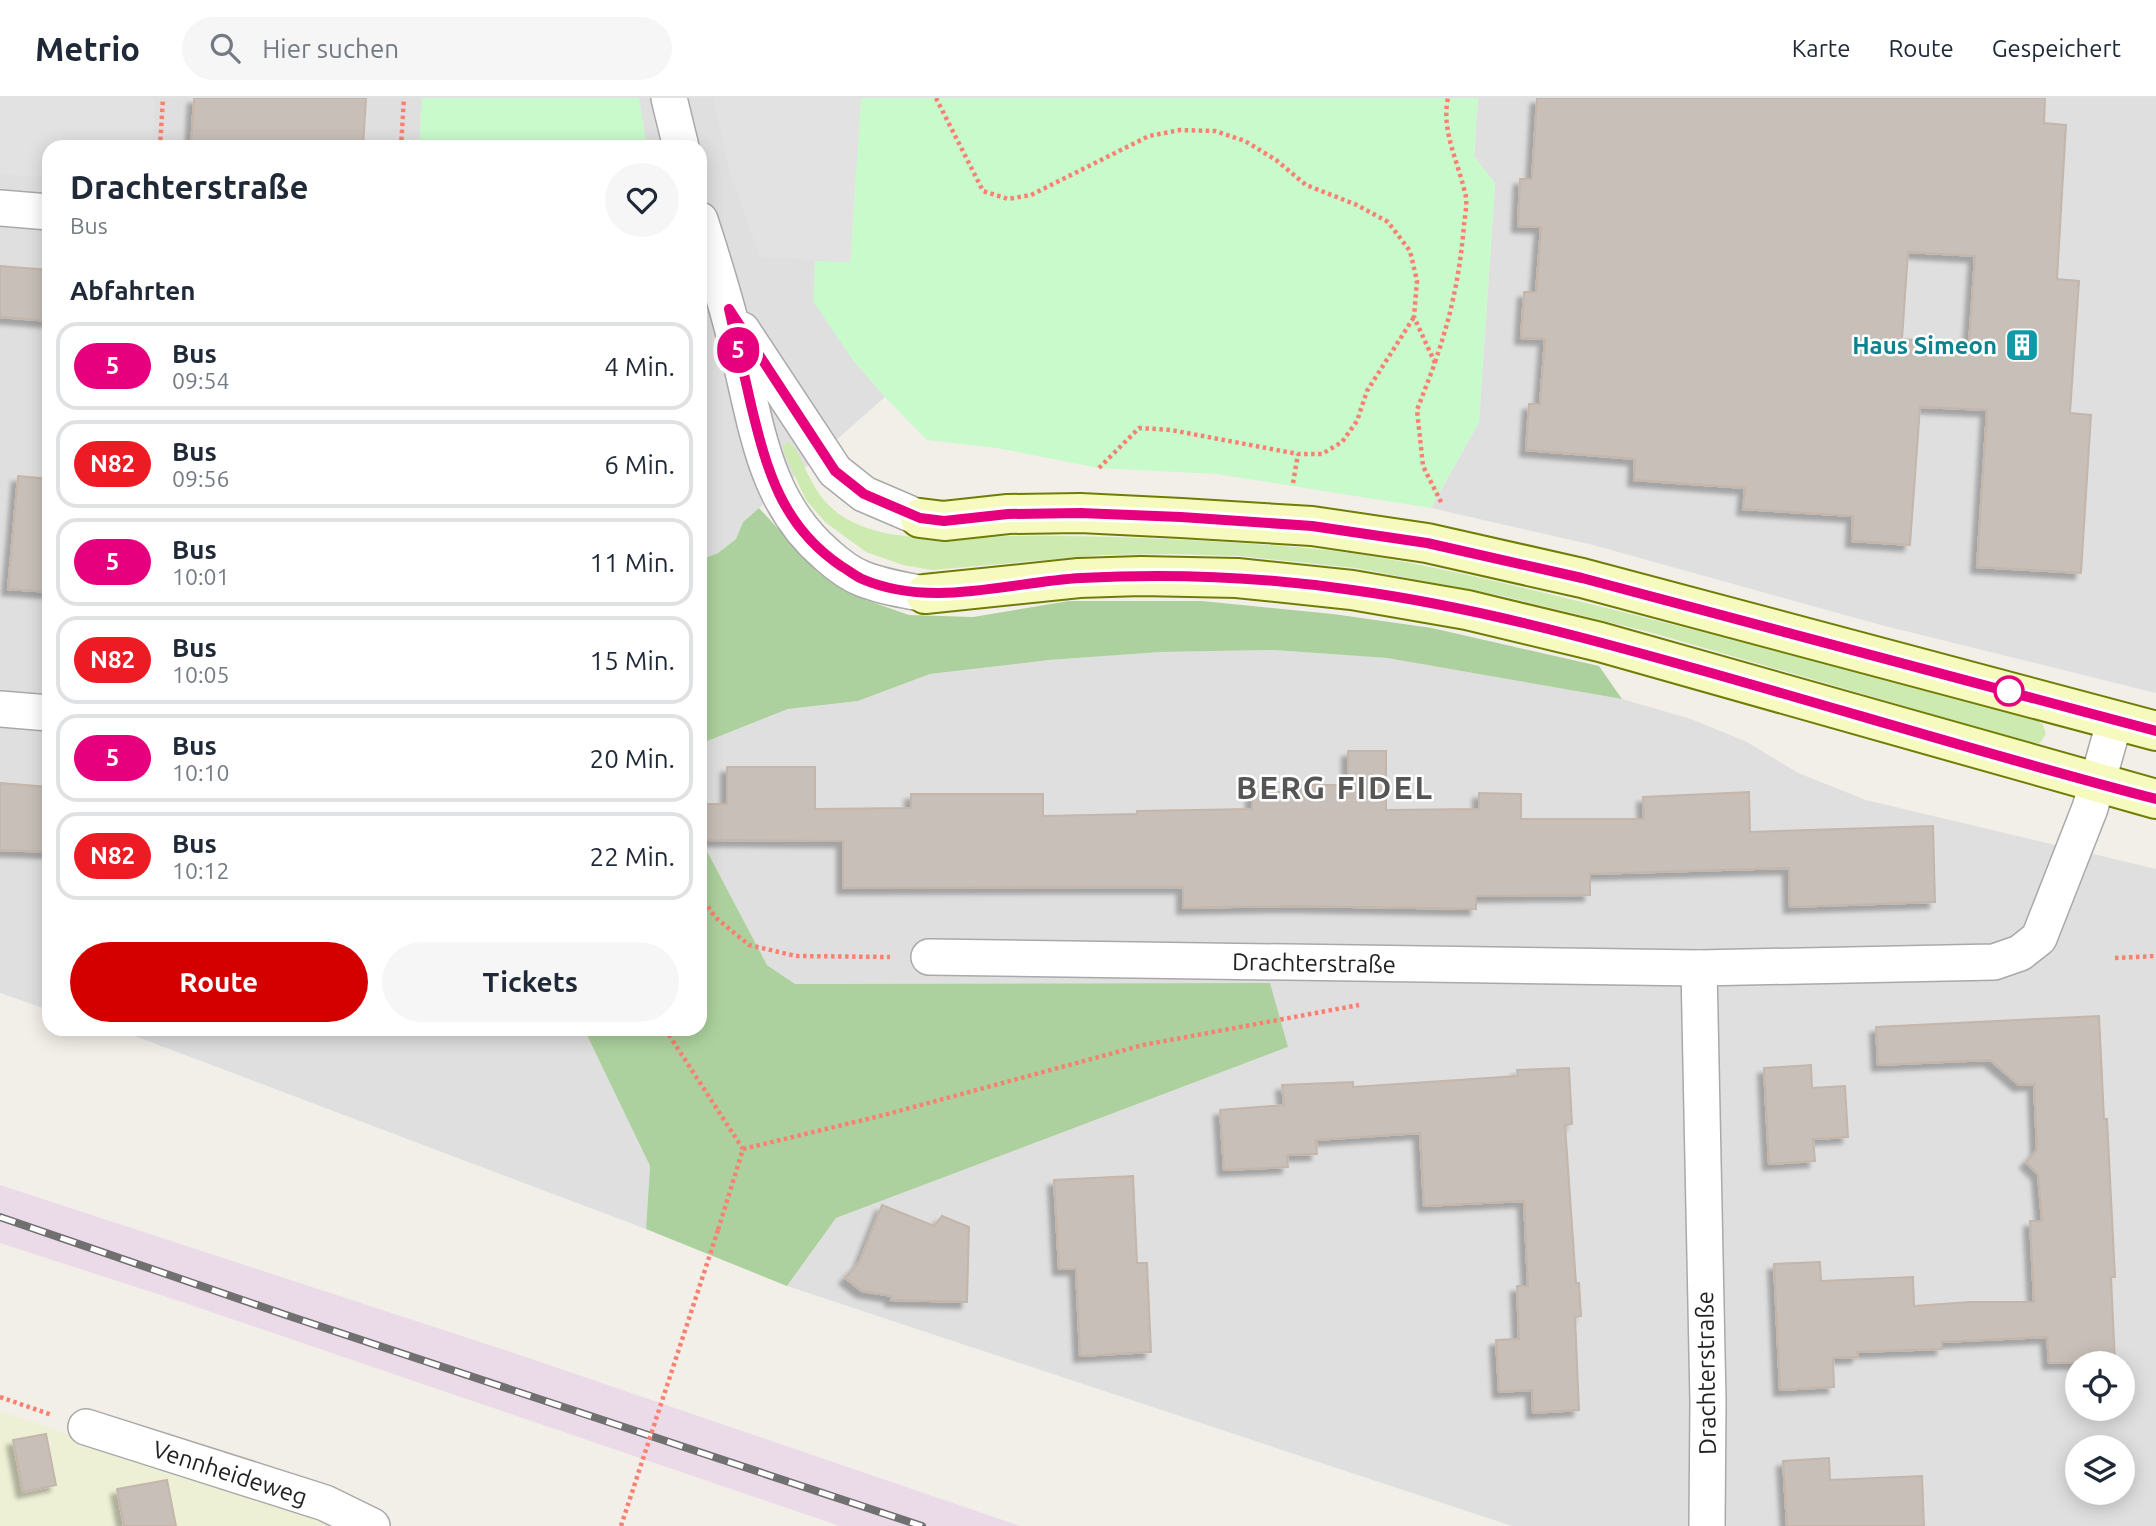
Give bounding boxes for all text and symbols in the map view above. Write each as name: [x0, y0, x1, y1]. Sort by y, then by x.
search box: [182, 17, 672, 80]
icon: search: [206, 29, 244, 67]
text: Metrio: [35, 30, 140, 67]
text: Hier suchen: [262, 34, 399, 63]
text: Karte: [1792, 35, 1850, 62]
text: Route: [1888, 35, 1954, 62]
text: Gespeichert: [1992, 35, 2121, 62]
button: heart: [605, 163, 679, 237]
text: Drachterstraße: [70, 168, 308, 205]
text: Bus: [70, 213, 108, 238]
text: Abfahrten: [70, 276, 195, 305]
building icon: Haus Simeon: [2003, 326, 2041, 364]
line badge: 5: [715, 327, 761, 373]
place label: Haus Simeon: [1852, 332, 1997, 359]
text: 5: [731, 336, 745, 363]
text: Bus: [172, 339, 217, 368]
text: 5: [106, 352, 119, 379]
text: 4 Min.: [604, 352, 675, 381]
text: 09:54: [172, 368, 230, 393]
text: Bus: [172, 437, 217, 466]
text: N82: [90, 450, 135, 477]
text: 6 Min.: [604, 450, 675, 479]
text: 09:56: [172, 466, 230, 491]
text: Bus: [172, 535, 217, 564]
text: 5: [106, 548, 119, 575]
text: 11 Min.: [590, 548, 675, 577]
text: 10:01: [172, 564, 230, 589]
text: Bus: [172, 633, 217, 662]
text: N82: [90, 646, 135, 673]
text: 15 Min.: [590, 646, 675, 675]
text: 10:05: [172, 662, 230, 687]
unlabelled marker: [1994, 676, 2024, 706]
text: Bus: [172, 731, 217, 760]
text: 5: [106, 744, 119, 771]
text: 20 Min.: [590, 744, 675, 773]
text: 10:10: [172, 760, 230, 785]
district label: BERG FIDEL: [1236, 769, 1434, 805]
text: Bus: [172, 829, 217, 858]
text: N82: [90, 842, 135, 869]
text: 22 Min.: [590, 842, 675, 871]
text: 10:12: [172, 858, 230, 883]
button: Route: [70, 942, 368, 1022]
button: Tickets: [382, 942, 679, 1022]
street label: Drachterstraße: [1232, 948, 1396, 978]
street label: Drachterstraße: [1691, 1291, 1721, 1455]
map controls: [2065, 1351, 2135, 1505]
button: locate: [2065, 1351, 2135, 1421]
street label: Vennheideweg: [149, 1435, 311, 1511]
button: layers: [2065, 1435, 2135, 1505]

